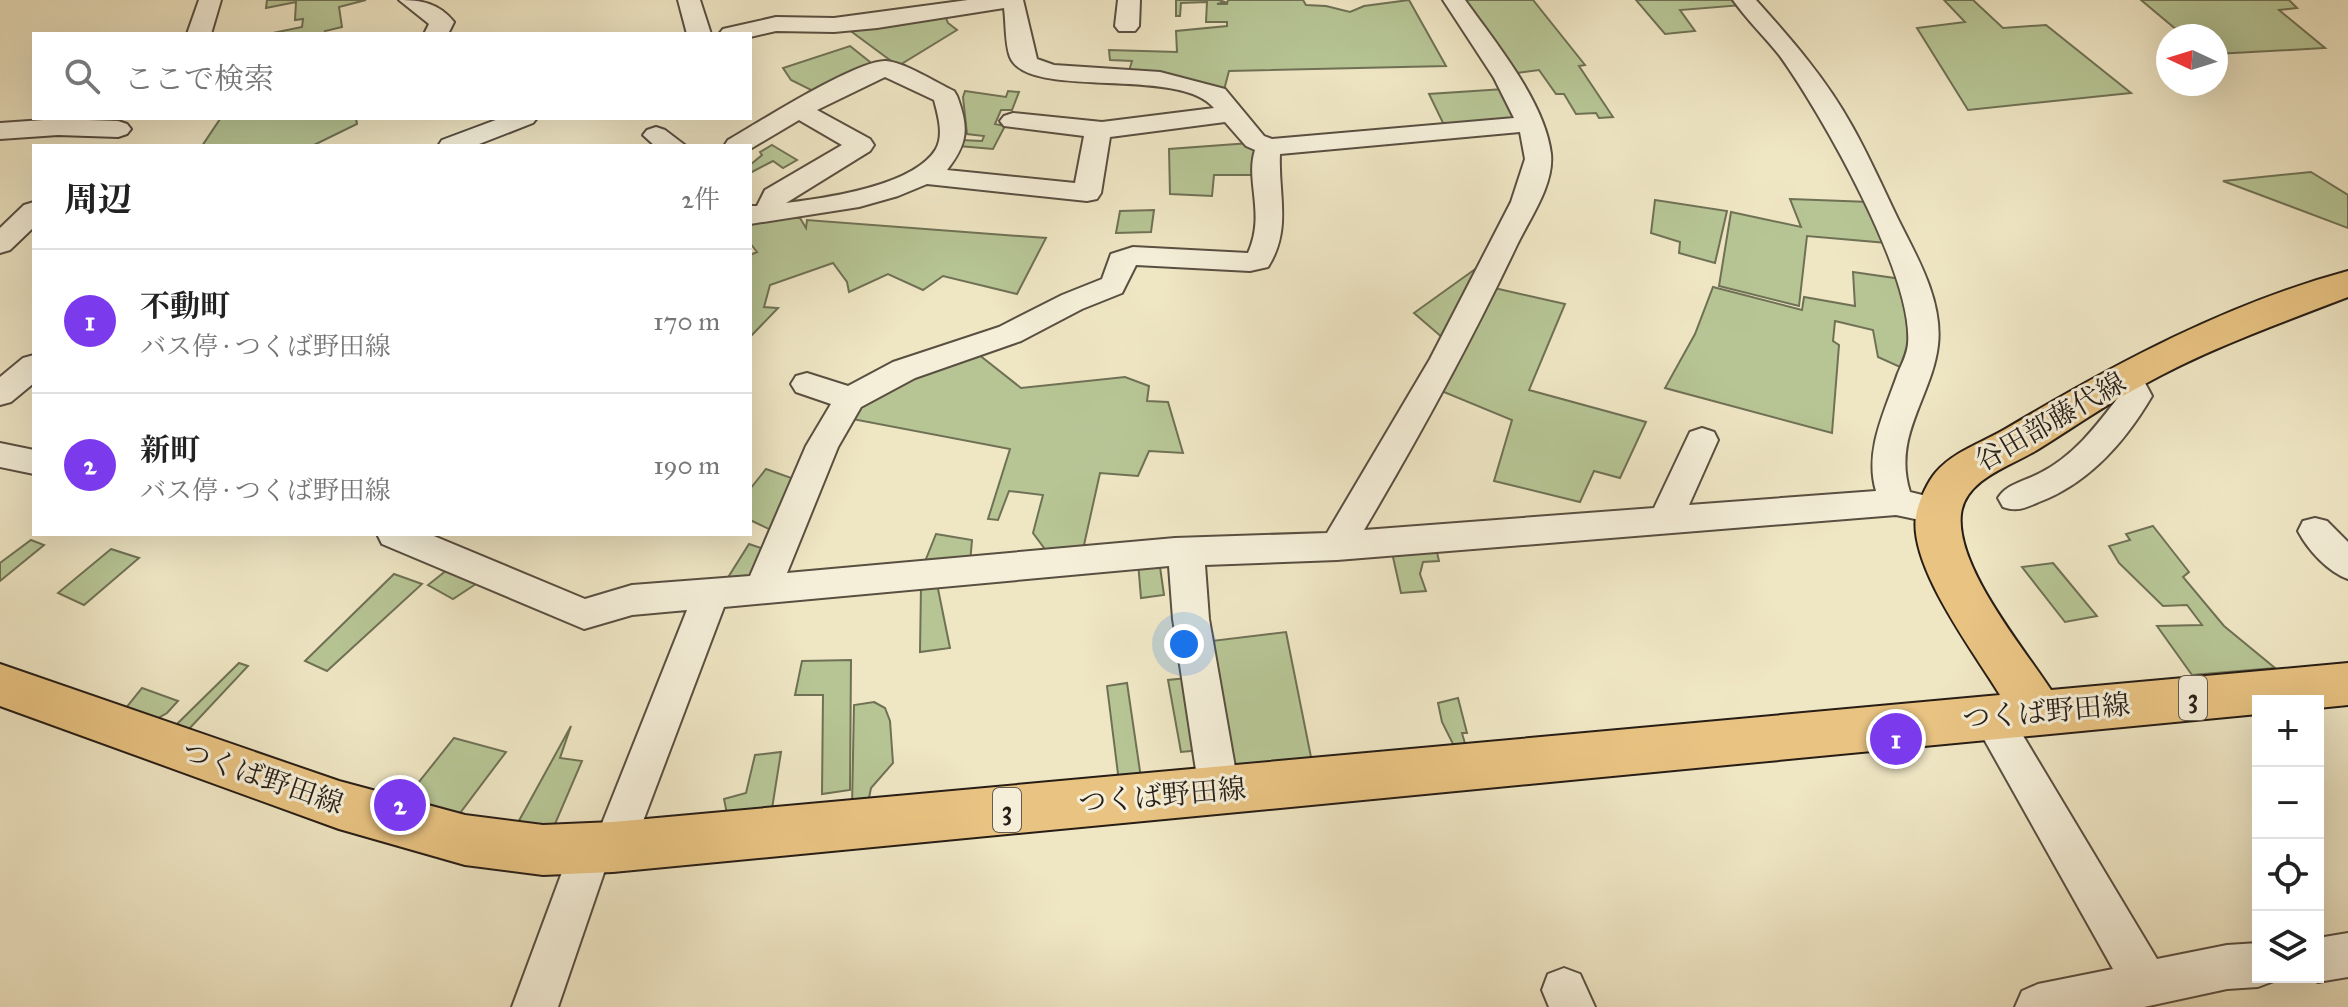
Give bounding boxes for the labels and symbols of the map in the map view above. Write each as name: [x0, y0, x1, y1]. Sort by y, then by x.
north arrow: [2156, 24, 2228, 96]
street label: 谷田部藤代線: [1969, 364, 2132, 479]
your location: [1164, 624, 1204, 664]
road number: 3: [2179, 676, 2207, 720]
street label: つくば野田線: [1961, 687, 2131, 736]
pin: 1: [1870, 709, 1922, 769]
street label: つくば野田線: [178, 734, 348, 821]
street label: つくば野田線: [1077, 771, 1247, 820]
pin: 2: [374, 775, 426, 835]
road number: 3: [993, 788, 1021, 832]

